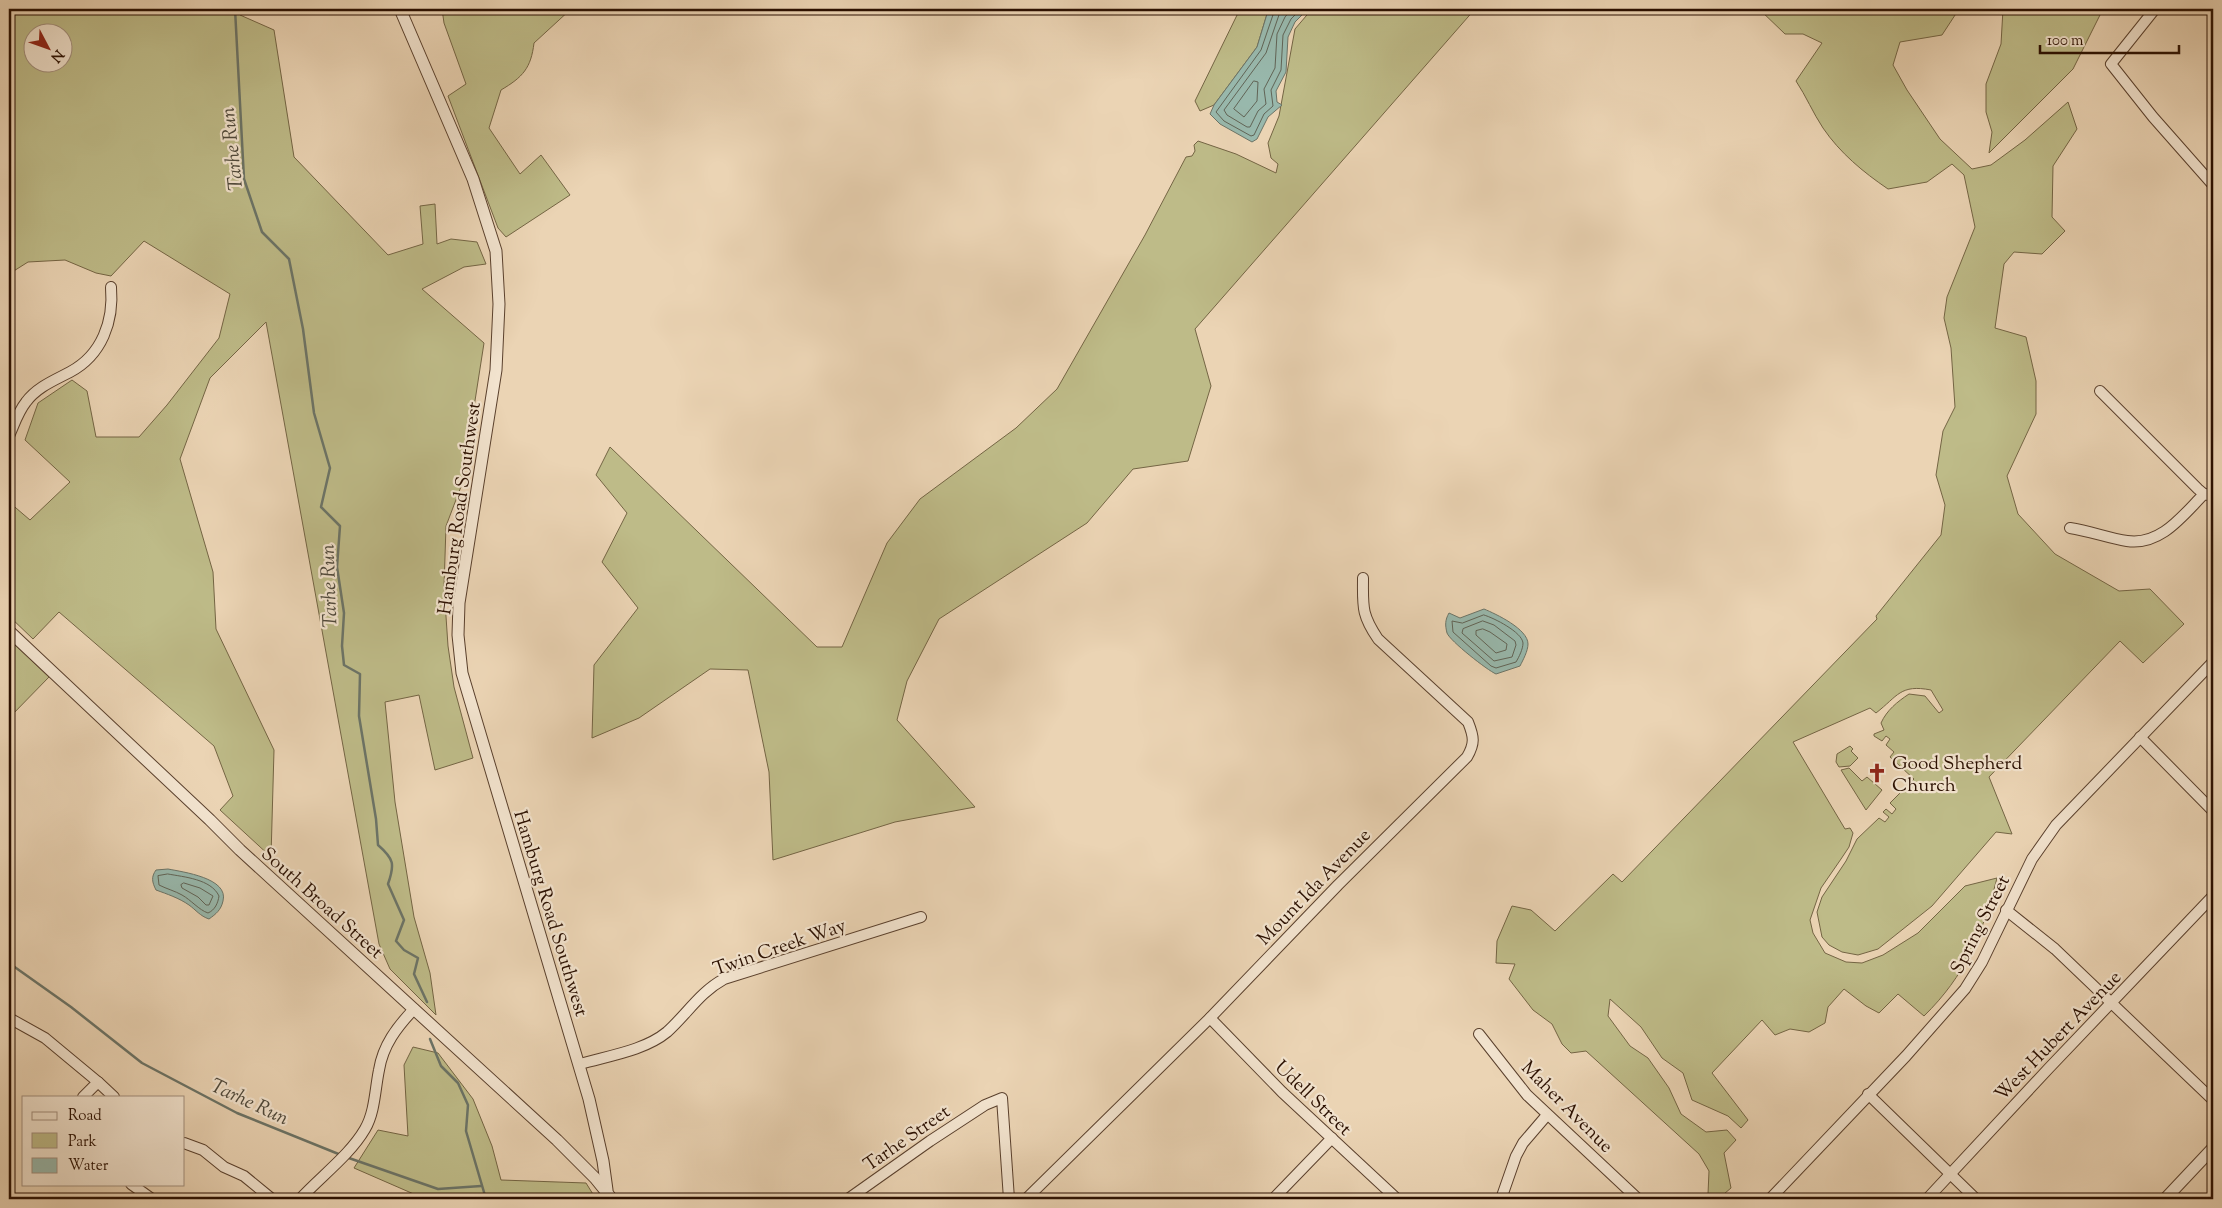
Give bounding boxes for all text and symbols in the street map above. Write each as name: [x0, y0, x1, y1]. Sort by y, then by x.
north arrow: [22, 22, 72, 72]
scale bar: [2040, 22, 2178, 54]
text: 100 m: [2047, 31, 2084, 52]
text: N: [45, 44, 68, 66]
water label: Tarhe Run: [215, 105, 252, 192]
street label: Hamburg Road Southwest: [432, 400, 489, 616]
water label: Tarhe Run: [315, 543, 346, 628]
place label: Good Shepherd Church: [1892, 751, 2022, 800]
church icon: Good Shepherd Church: [1866, 762, 1888, 784]
street label: Hamburg Road Southwest: [505, 807, 594, 1021]
street label: Mount Ida Avenue: [1252, 823, 1378, 952]
street label: South Broad Street: [254, 842, 389, 966]
street label: Spring Street: [1945, 871, 2018, 979]
street label: Twin Creek Way: [710, 913, 850, 984]
street label: West Hubert Avenue: [1989, 965, 2128, 1108]
street label: Udell Street: [1268, 1055, 1357, 1143]
street label: Maher Avenue: [1514, 1056, 1619, 1160]
water label: Tarhe Run: [205, 1073, 293, 1134]
legend: [22, 1096, 185, 1186]
street label: Tarhe Street: [859, 1099, 957, 1179]
text: Road: [68, 1106, 102, 1127]
text: Park: [68, 1132, 97, 1153]
text: Water: [68, 1156, 109, 1177]

